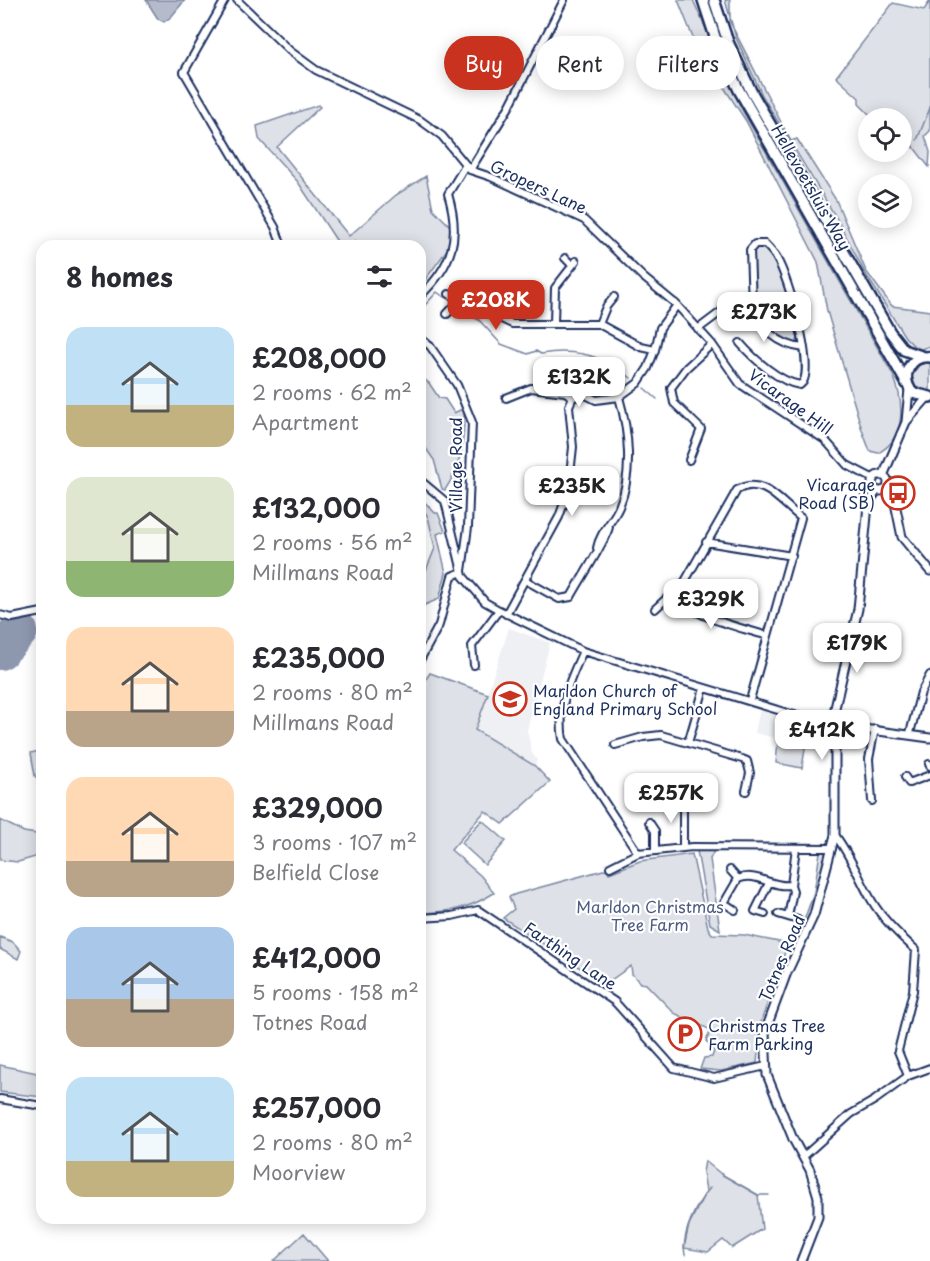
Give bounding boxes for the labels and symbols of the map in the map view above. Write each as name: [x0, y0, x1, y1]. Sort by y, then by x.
street label: Hellevoetsluis Way: [766, 119, 858, 255]
street label: Gropers Lane: [487, 153, 591, 219]
pin: £208K: [454, 280, 538, 331]
pin: £273K: [722, 292, 806, 343]
pin: £132K: [537, 357, 621, 408]
street label: Vicarage Hill: [744, 362, 838, 440]
street label: Village Road: [443, 417, 467, 513]
pin: £235K: [530, 466, 614, 517]
place label: Vicarage Road (SB): [798, 472, 875, 514]
bus stop icon: Vicarage Road (SB): [880, 475, 916, 511]
pin: £329K: [669, 579, 753, 630]
pin: £179K: [815, 623, 899, 674]
place label: Marldon Church of England Primary School: [533, 678, 717, 720]
school or university icon: Marldon Church of England Primary School: [492, 681, 528, 717]
pin: £412K: [780, 710, 864, 761]
pin: £257K: [629, 773, 713, 824]
park label: Marldon Christmas Tree Farm: [576, 894, 724, 936]
street label: Totnes Road: [752, 911, 810, 1005]
street label: Farthing Lane: [520, 915, 622, 995]
place label: Christmas Tree Farm Parking: [708, 1013, 826, 1055]
parking icon: Christmas Tree Farm Parking: [667, 1016, 703, 1052]

